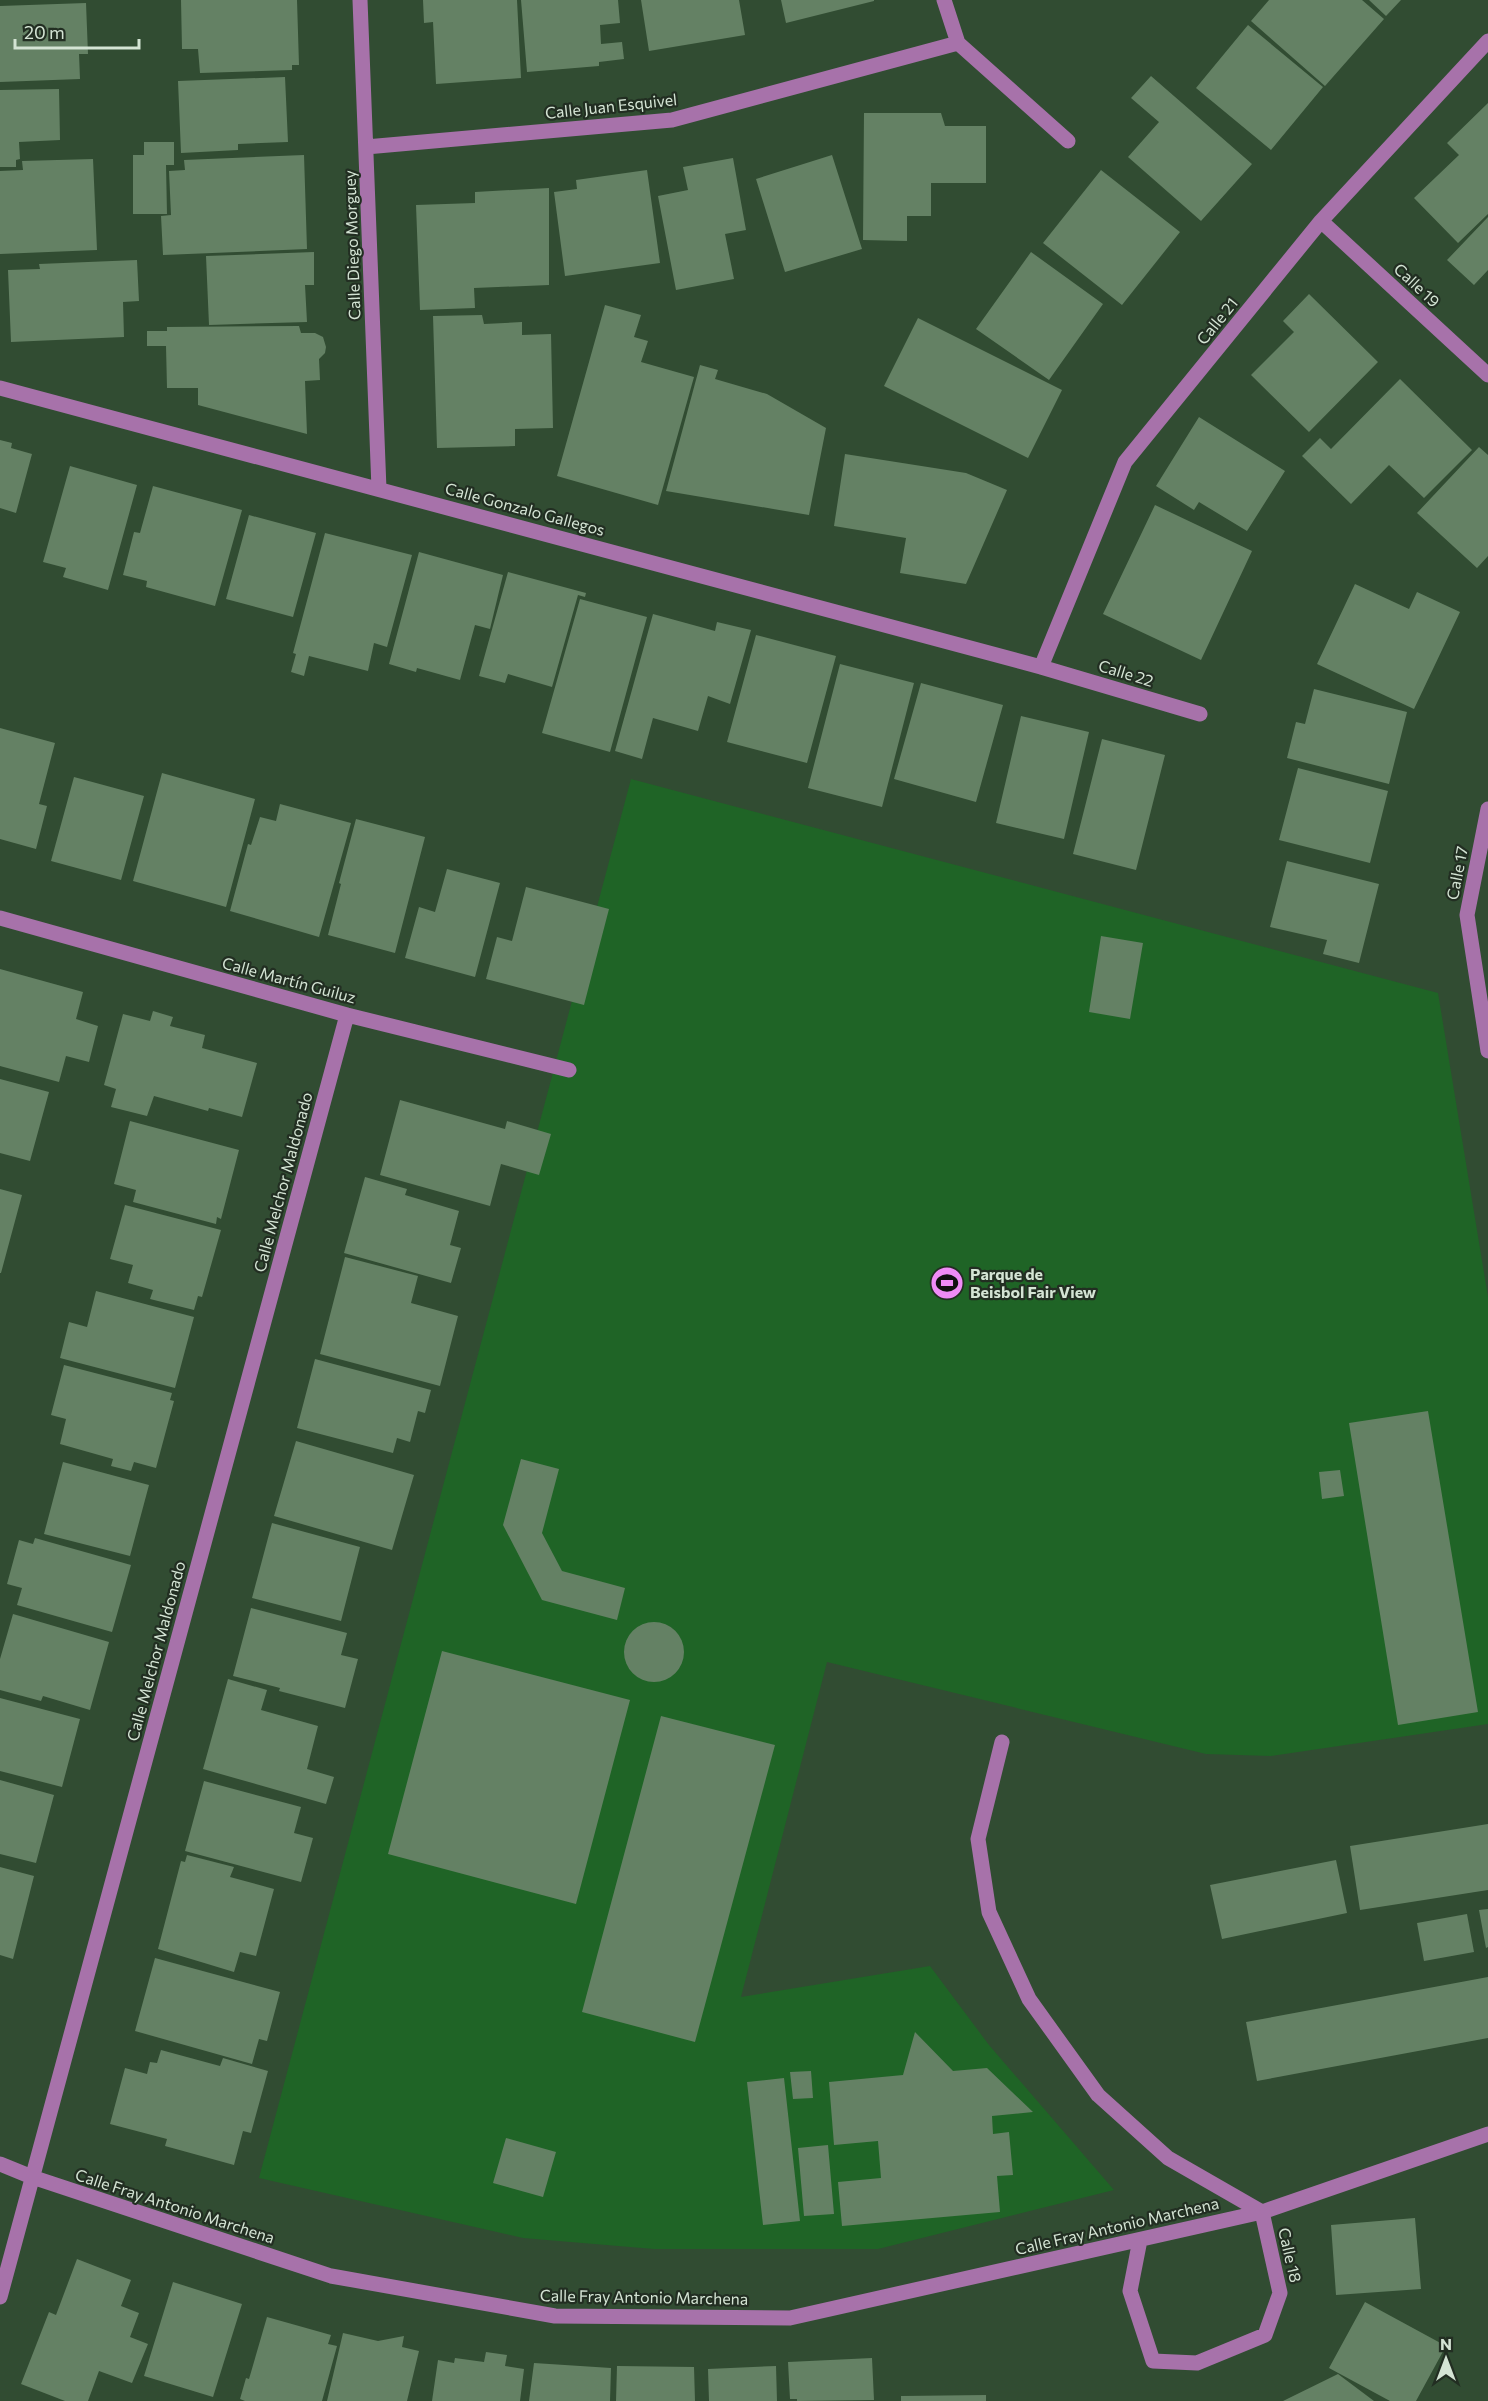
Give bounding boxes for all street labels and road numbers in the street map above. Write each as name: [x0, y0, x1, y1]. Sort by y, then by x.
street label: Calle Juan Esquivel: [544, 89, 678, 122]
street label: Calle Diego Morguey: [339, 170, 364, 320]
street label: Calle 19: [1391, 259, 1444, 311]
street label: Calle 21: [1192, 293, 1241, 348]
street label: Calle Gonzalo Gallegos: [443, 478, 607, 539]
street label: Calle 22: [1096, 655, 1156, 690]
street label: Calle 17: [1442, 844, 1471, 901]
street label: Calle Martín Guiluz: [220, 953, 358, 1007]
street label: Calle Melchor Maldonado: [249, 1090, 316, 1274]
street label: Calle Melchor Maldonado: [122, 1559, 189, 1743]
street label: Calle Fray Antonio Marchena: [73, 2164, 277, 2247]
street label: Calle Fray Antonio Marchena: [1013, 2193, 1221, 2258]
street label: Calle 18: [1275, 2226, 1306, 2284]
street label: Calle Fray Antonio Marchena: [540, 2285, 748, 2308]

